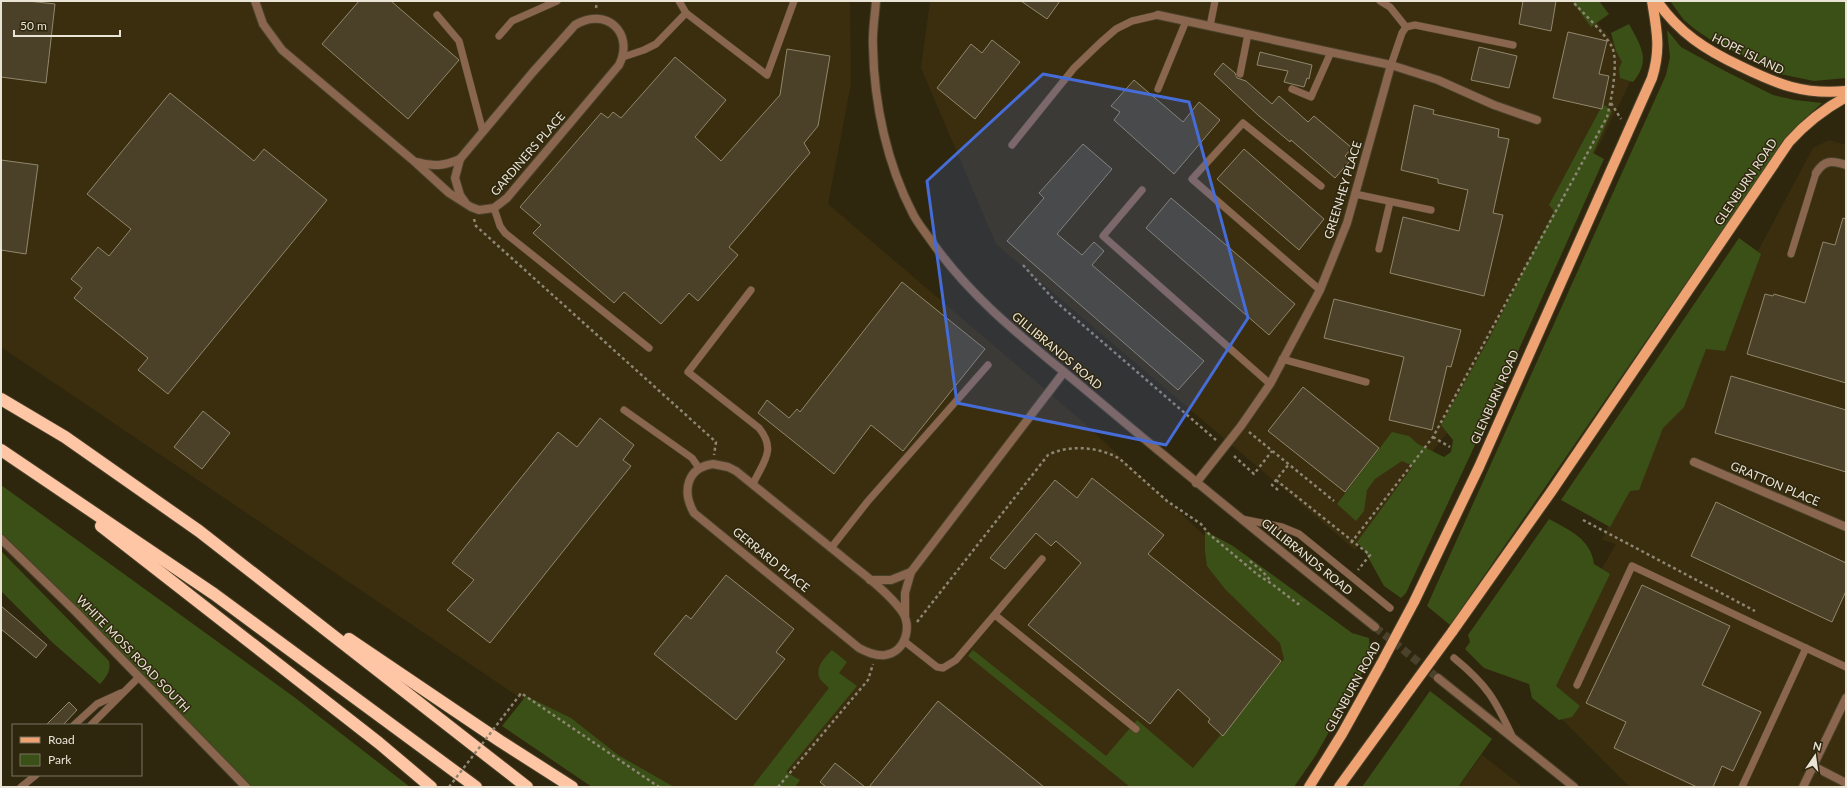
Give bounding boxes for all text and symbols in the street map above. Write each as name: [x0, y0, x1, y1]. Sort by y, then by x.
scale bar: [14, 12, 120, 38]
text: 50 m: [20, 18, 47, 33]
street label: HOPE ISLAND: [1710, 30, 1787, 77]
street label: GARDINERS PLACE: [487, 109, 568, 199]
street label: GLENBURN ROAD: [1711, 135, 1780, 228]
street label: GREENHEY PLACE: [1320, 139, 1365, 241]
street label: GILLIBRANDS ROAD: [1009, 309, 1105, 393]
street label: GLENBURN ROAD: [1467, 347, 1522, 446]
street label: GRATTON PLACE: [1728, 458, 1822, 509]
street label: GILLIBRANDS ROAD: [1259, 515, 1356, 598]
street label: GERRARD PLACE: [730, 524, 813, 595]
street label: WHITE MOSS ROAD SOUTH: [73, 592, 193, 715]
street label: GLENBURN ROAD: [1321, 639, 1384, 735]
legend: [12, 724, 142, 776]
text: Road: [48, 732, 75, 747]
north arrow: [1795, 736, 1835, 776]
text: N: [1812, 738, 1823, 753]
text: Park: [48, 752, 72, 767]

